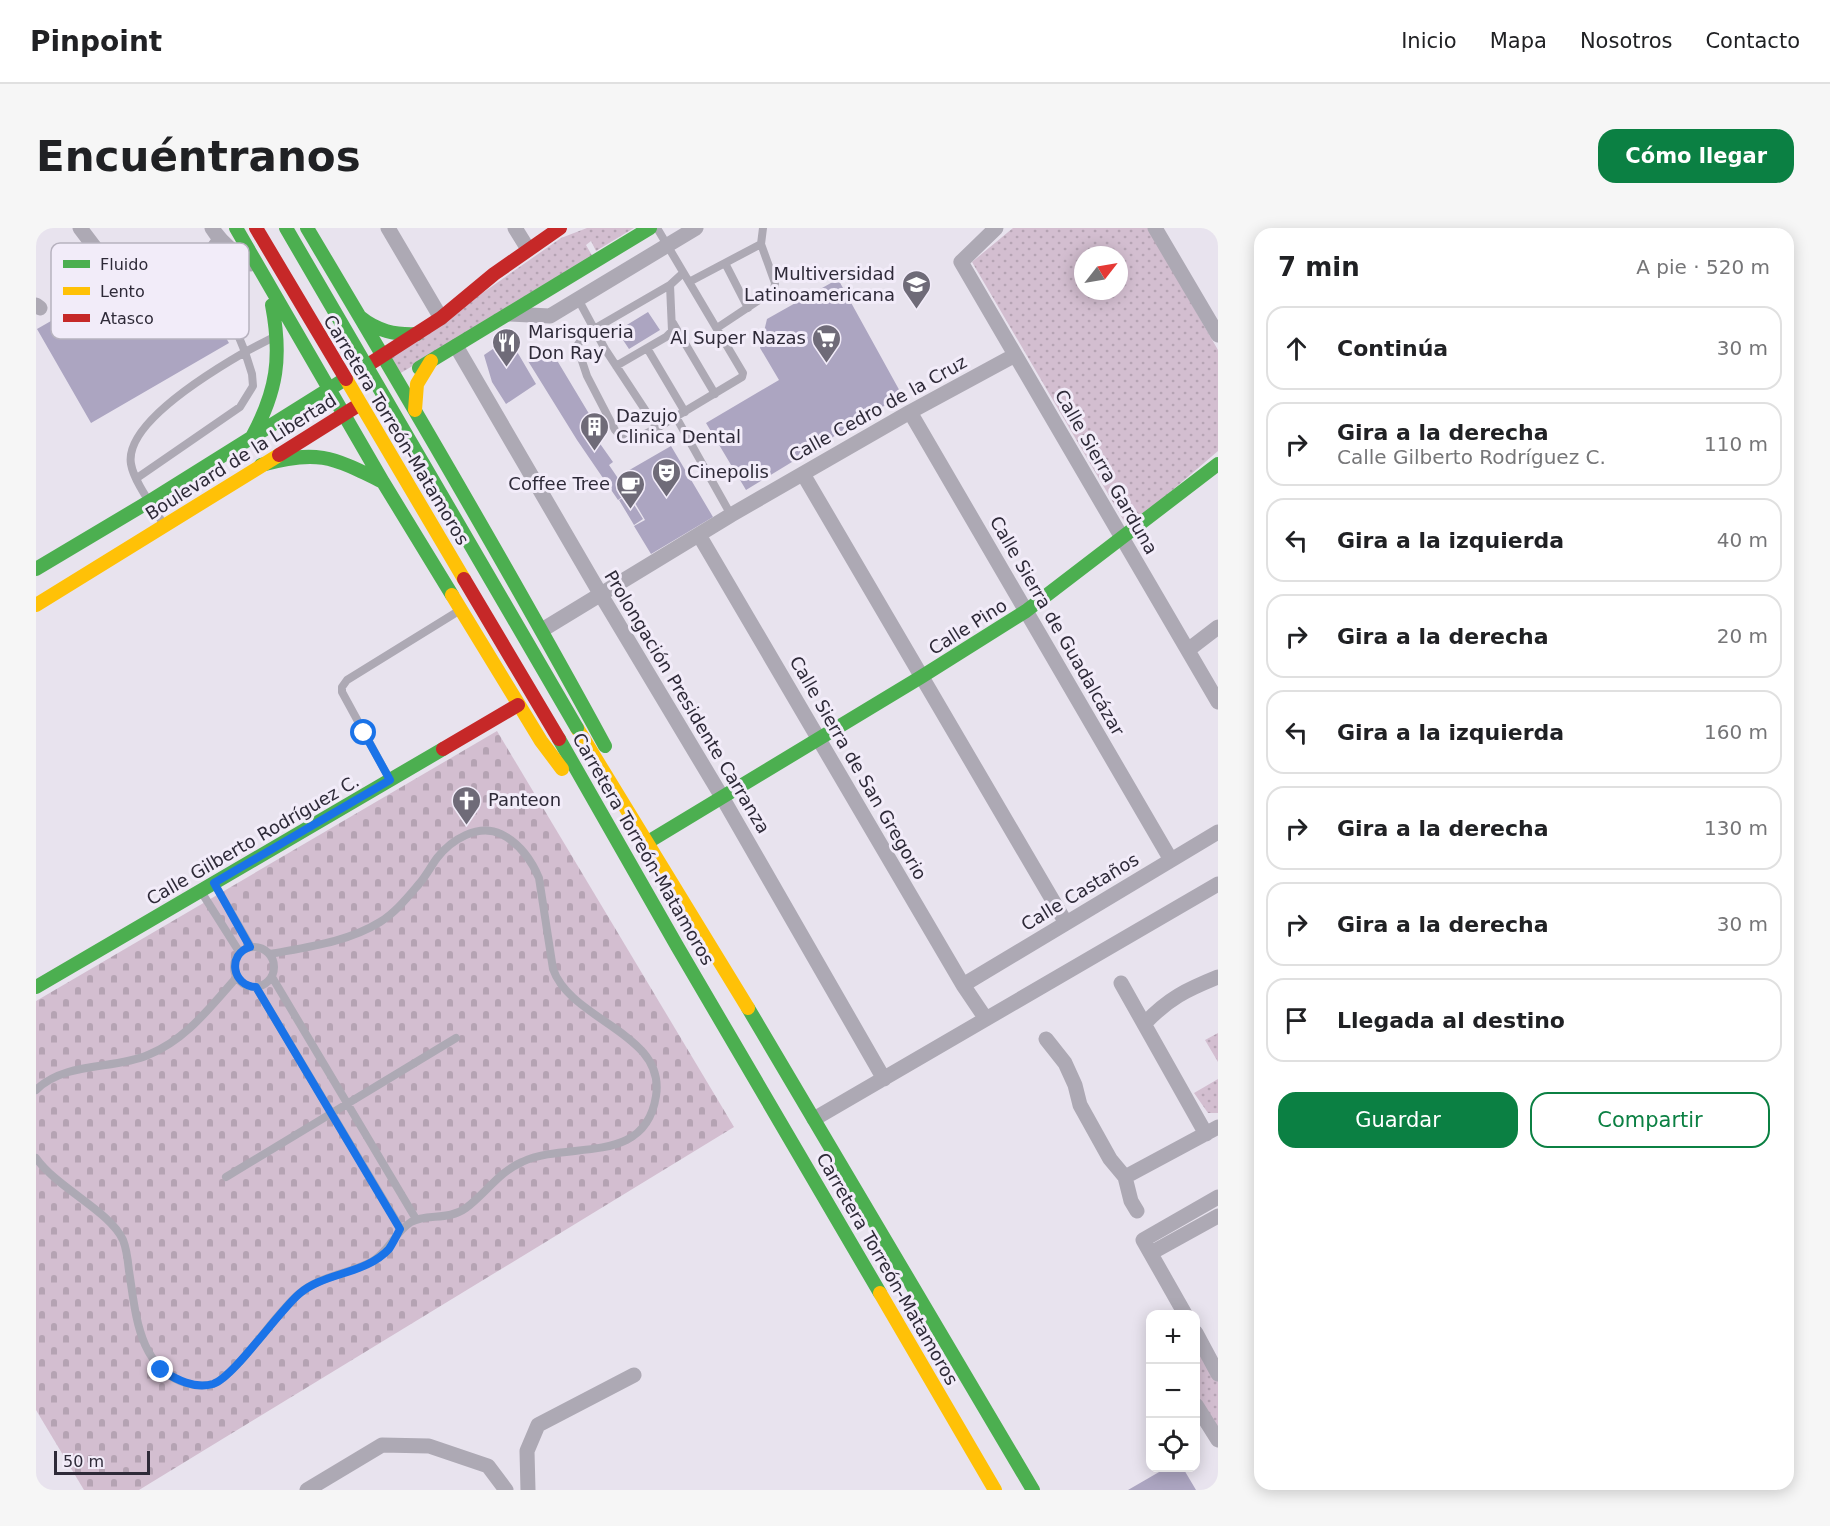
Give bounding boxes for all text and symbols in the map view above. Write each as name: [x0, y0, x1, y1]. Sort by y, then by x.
text: Pinpoint: [30, 25, 162, 58]
text: Inicio: [1401, 29, 1457, 53]
text: Mapa: [1490, 29, 1547, 53]
text: Nosotros: [1580, 29, 1672, 53]
text: Contacto: [1705, 29, 1800, 53]
button: Cómo llegar: [1598, 129, 1794, 183]
text: Encuéntranos: [36, 132, 361, 181]
legend: [51, 243, 249, 339]
north arrow: [1074, 246, 1128, 300]
text: 7 min: [1278, 252, 1360, 282]
text: Fluido: [100, 255, 148, 274]
text: A pie · 520 m: [1636, 255, 1770, 279]
place label: Multiversidad Latinoamericana: [744, 263, 895, 305]
school or university icon: Multiversidad Latinoamericana: [900, 268, 932, 310]
text: Lento: [100, 282, 145, 301]
text: Atasco: [100, 309, 154, 328]
street label: Carretera Torreón-Matamoros: [319, 311, 474, 549]
place label: Marisqueria Don Ray: [528, 321, 634, 363]
supermarket icon: Al Super Nazas: [811, 322, 843, 364]
restaurant icon: Marisqueria Don Ray: [491, 326, 523, 368]
place label: Al Super Nazas: [670, 327, 806, 348]
icon: ahead: [1280, 332, 1313, 365]
text: Continúa: [1337, 336, 1448, 361]
text: 30 m: [1717, 336, 1768, 360]
street label: Calle Cedro de la Cruz: [785, 351, 970, 466]
street label: Calle Sierra Garduna: [1051, 386, 1162, 558]
street label: Boulevard de la Libertad: [141, 389, 340, 524]
place label: Dazujo Clinica Dental: [616, 405, 741, 447]
building icon: Dazujo Clinica Dental: [579, 410, 611, 452]
text: Gira a la derecha: [1337, 420, 1549, 445]
icon: right: [1280, 428, 1313, 461]
text: 110 m: [1704, 432, 1768, 456]
text: Calle Gilberto Rodríguez C.: [1337, 445, 1606, 469]
theatre icon: Cinepolis: [650, 456, 682, 498]
place label: Cinepolis: [687, 461, 769, 482]
cafe icon: Coffee Tree: [615, 468, 647, 510]
place label: Coffee Tree: [508, 473, 610, 494]
street label: Calle Sierra de Guadalcázar: [986, 512, 1129, 740]
icon: left: [1280, 524, 1313, 557]
text: Gira a la izquierda: [1337, 528, 1564, 553]
text: 40 m: [1717, 528, 1768, 552]
street label: Prolongación Presidente Carranza: [600, 566, 775, 837]
street label: Calle Pino: [925, 594, 1011, 659]
icon: right: [1280, 620, 1313, 653]
text: Gira a la derecha: [1337, 624, 1549, 649]
text: 20 m: [1717, 624, 1768, 648]
street label: Calle Sierra de San Gregorio: [786, 652, 931, 883]
icon: left: [1280, 716, 1313, 749]
route start: [350, 719, 376, 745]
text: Gira a la izquierda: [1337, 720, 1564, 745]
text: 160 m: [1704, 720, 1768, 744]
street label: Carretera Torreón-Matamoros: [568, 729, 719, 969]
street label: Calle Gilberto Rodríguez C.: [143, 770, 363, 909]
church icon: Panteon: [451, 784, 483, 826]
place label: Panteon: [488, 789, 561, 810]
icon: right: [1280, 812, 1313, 845]
text: Gira a la derecha: [1337, 816, 1549, 841]
text: 130 m: [1704, 816, 1768, 840]
street label: Calle Castaños: [1017, 848, 1142, 935]
icon: right: [1280, 908, 1313, 941]
text: Gira a la derecha: [1337, 912, 1549, 937]
text: 30 m: [1717, 912, 1768, 936]
icon: arrive: [1280, 1004, 1313, 1037]
text: Llegada al destino: [1337, 1008, 1565, 1033]
button: Guardar: [1278, 1092, 1518, 1148]
button: Compartir: [1530, 1092, 1770, 1148]
street label: Carretera Torreón-Matamoros: [812, 1149, 963, 1389]
map controls: [1146, 1310, 1200, 1472]
button: +: [1146, 1310, 1200, 1364]
route end: [147, 1356, 173, 1382]
button: −: [1146, 1364, 1200, 1418]
button: locate: [1146, 1418, 1200, 1472]
scale bar: [54, 1448, 150, 1476]
text: 50 m: [63, 1452, 104, 1471]

